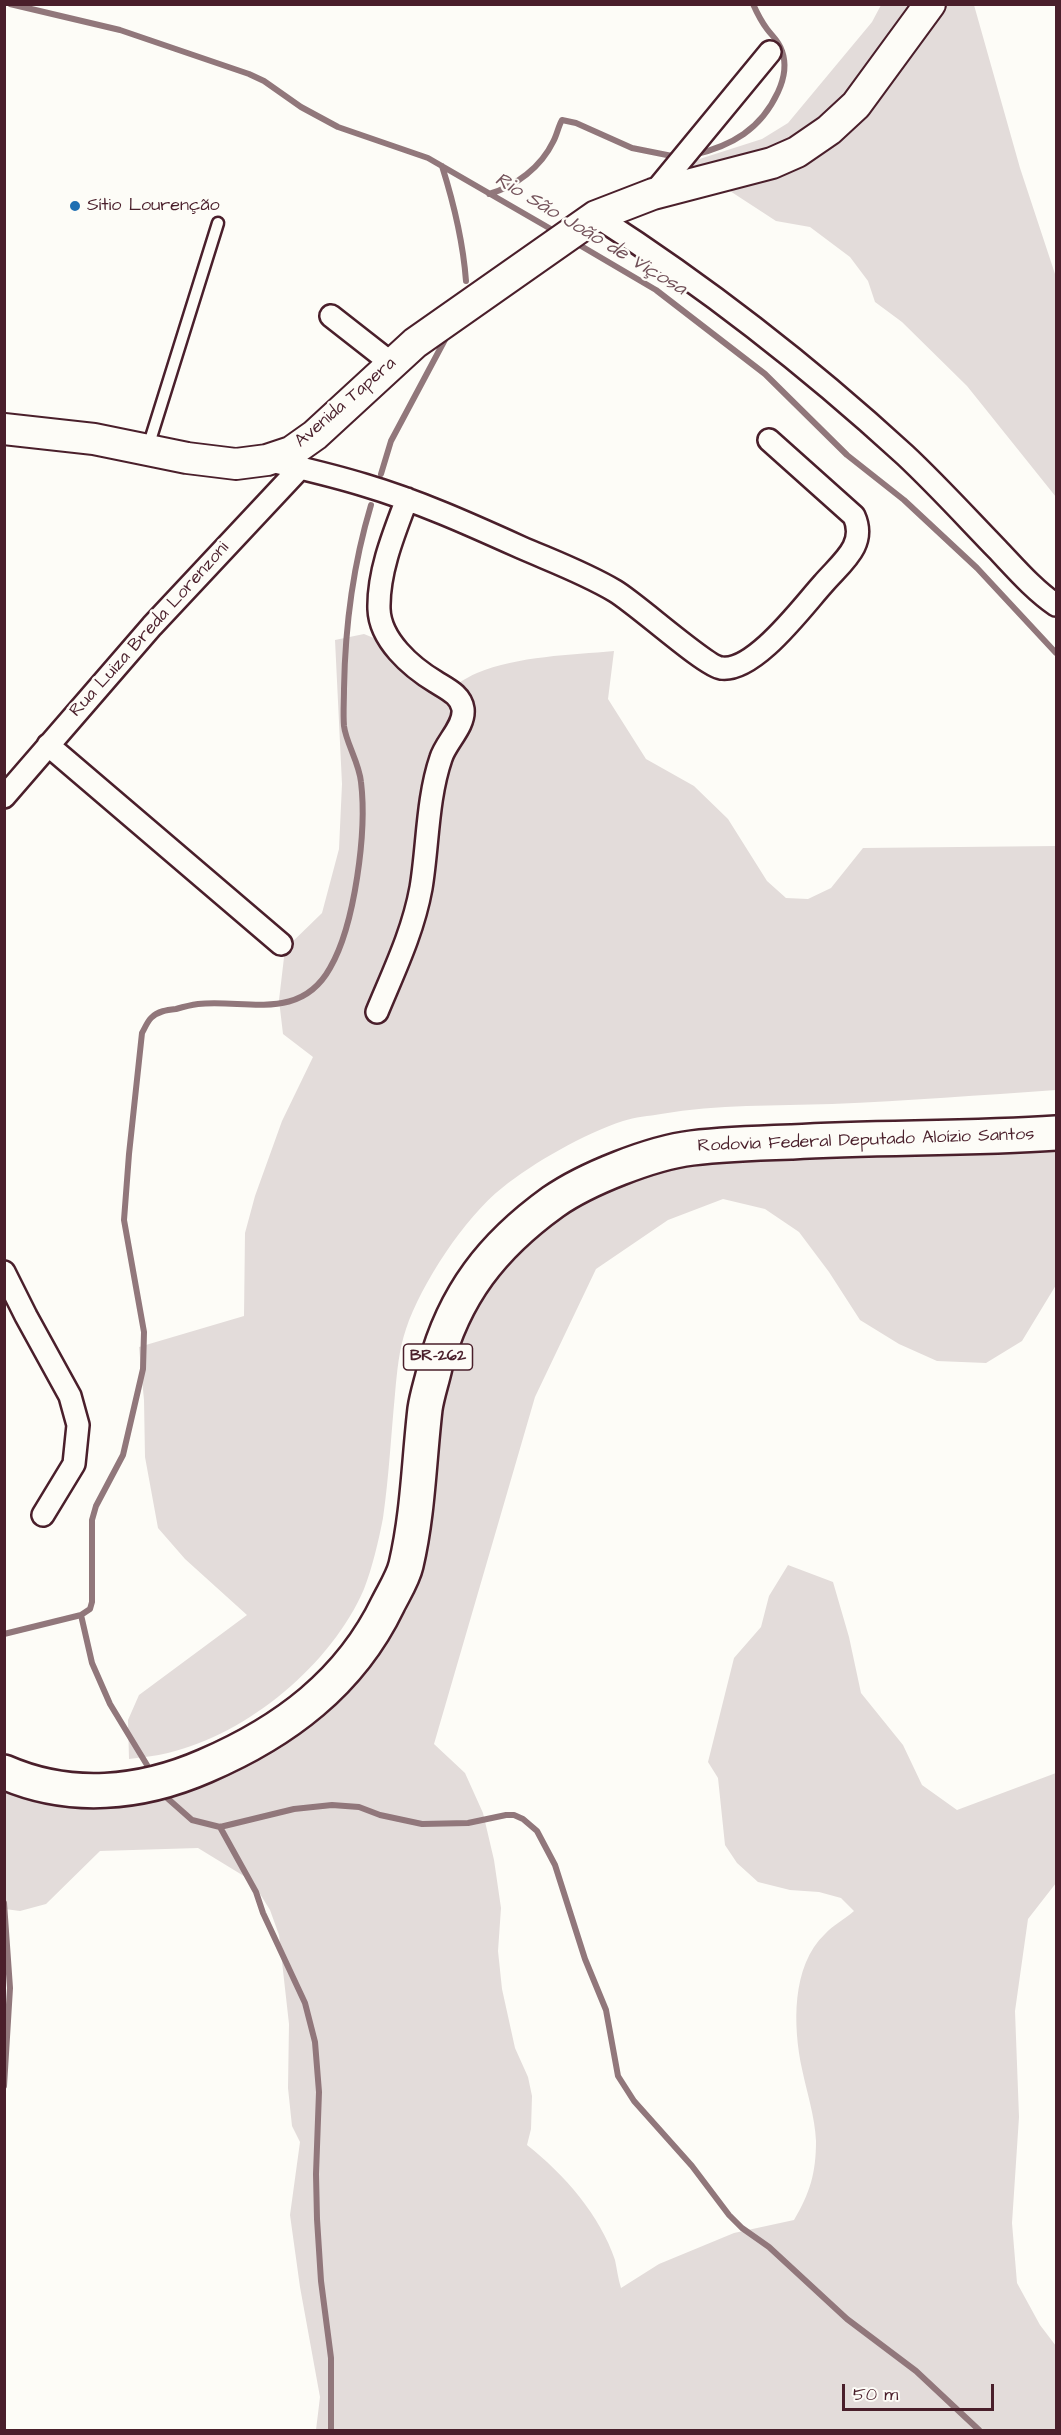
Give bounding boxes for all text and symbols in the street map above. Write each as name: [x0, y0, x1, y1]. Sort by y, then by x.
water label: Rio São João de Viçosa: [490, 168, 690, 302]
place label: Sítio Lourenção: [87, 195, 220, 217]
marker: Sítio Lourenção: [68, 199, 82, 213]
street label: Avenida Tapera: [291, 353, 401, 453]
street label: Rua Luiza Breda Lorenzoni: [66, 538, 234, 722]
street label: Rodovia Federal Deputado Aloízio Santos: [697, 1124, 1035, 1158]
road number: BR-262: [404, 1344, 472, 1370]
scale bar: [845, 2372, 996, 2410]
text: 50 m: [853, 2382, 898, 2407]

